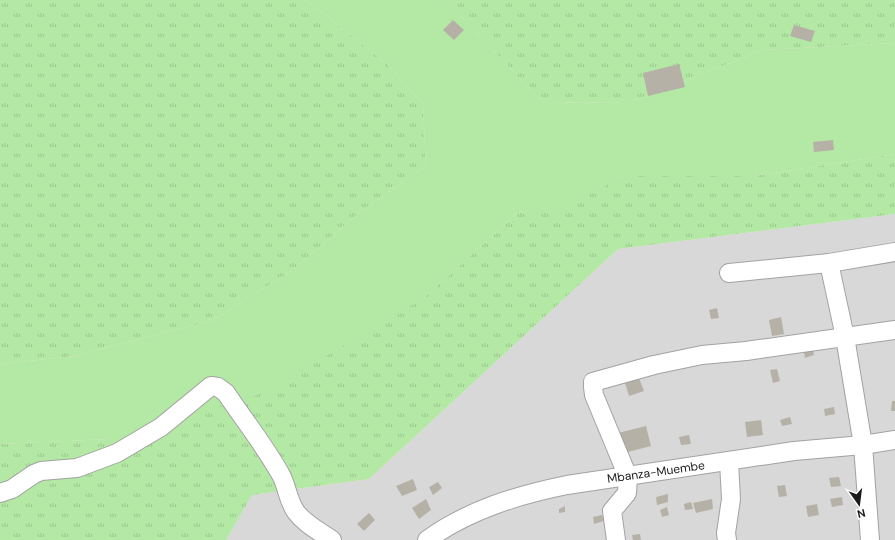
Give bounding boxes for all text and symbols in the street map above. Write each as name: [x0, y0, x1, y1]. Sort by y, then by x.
street label: Mbanza-Muembe: [606, 457, 706, 487]
north arrow: [839, 484, 879, 524]
text: N: [856, 506, 867, 521]

